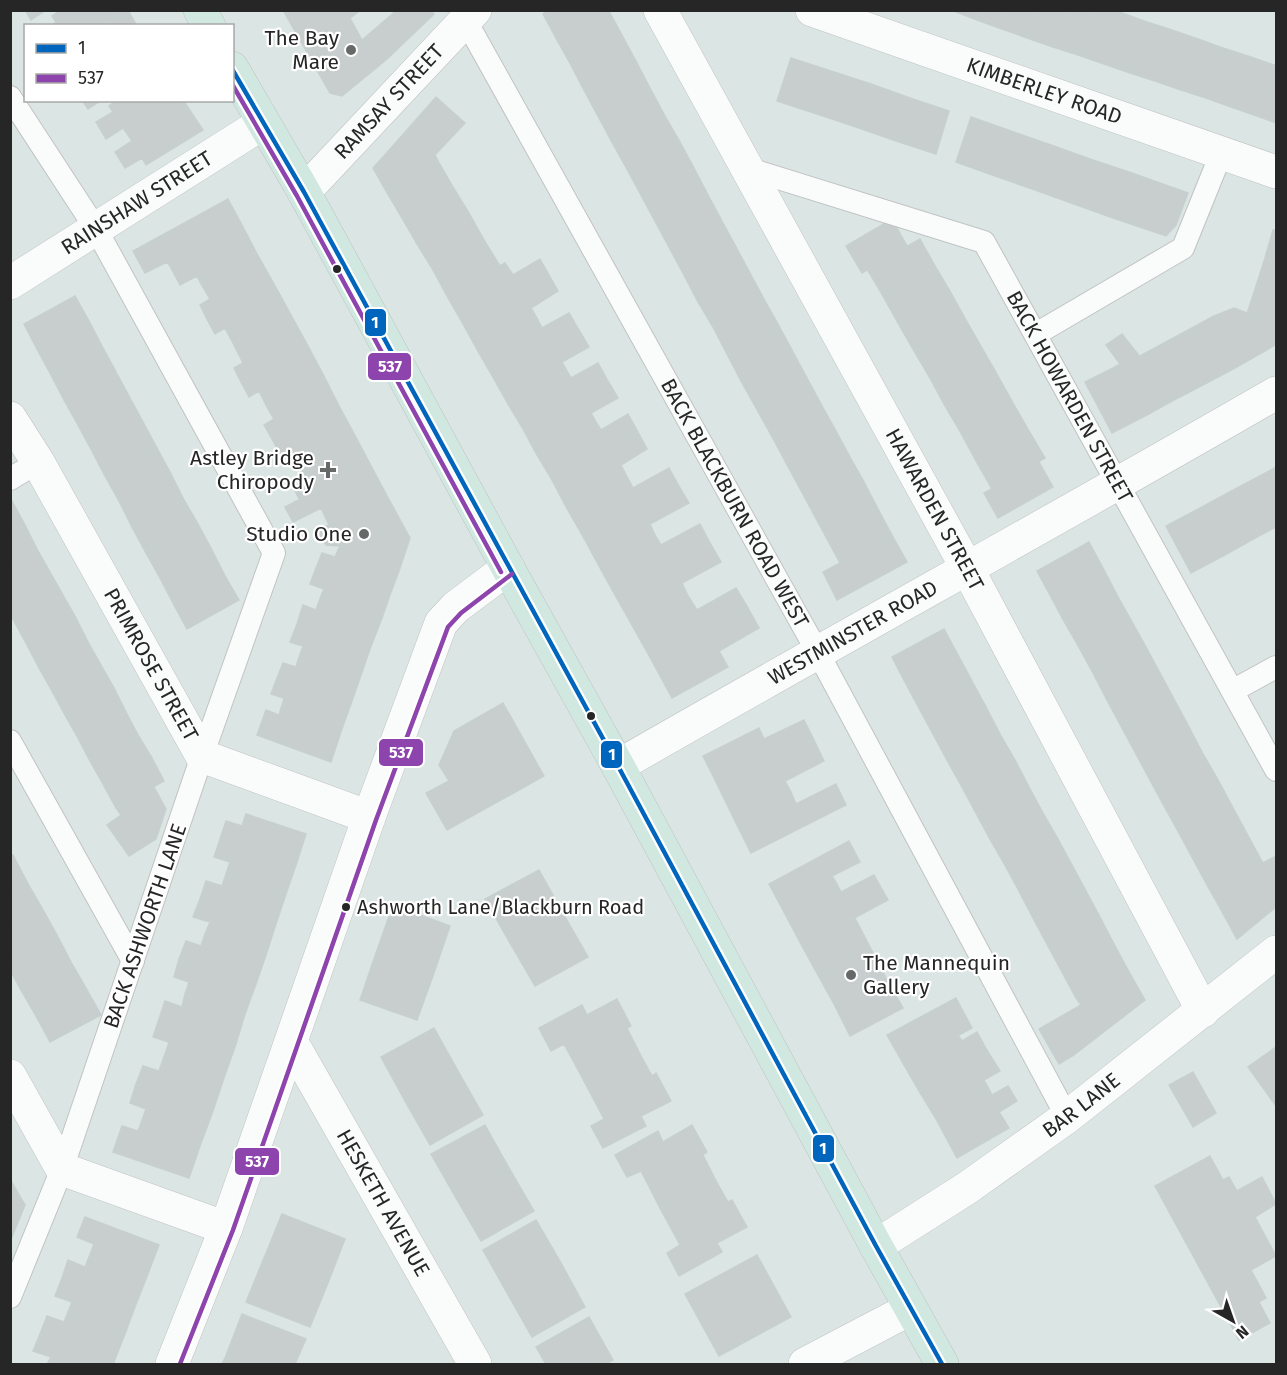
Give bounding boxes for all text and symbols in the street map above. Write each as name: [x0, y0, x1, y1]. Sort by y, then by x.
legend: [24, 24, 234, 102]
place label: The Bay Mare: [265, 25, 340, 75]
text: 1: [78, 37, 86, 59]
street label: RAMSAY STREET: [329, 39, 449, 165]
marker: The Bay Mare: [344, 43, 358, 57]
street label: KIMBERLEY ROAD: [963, 52, 1125, 130]
text: 537: [78, 67, 104, 89]
street label: RAINSHAW STREET: [56, 145, 217, 260]
unlabelled marker: [331, 263, 343, 275]
street label: BACK HOWARDEN STREET: [1001, 286, 1139, 507]
line badge: 1: [364, 308, 387, 337]
text: 1: [371, 313, 379, 332]
line badge: 537: [367, 352, 412, 381]
text: 537: [378, 357, 403, 376]
street label: BACK BLACKBURN ROAD WEST: [655, 374, 814, 632]
street label: HAWARDEN STREET: [880, 424, 990, 595]
place label: Astley Bridge Chiropody: [190, 445, 315, 495]
marker: Astley Bridge Chiropody: [319, 461, 337, 479]
place label: Studio One: [246, 521, 352, 547]
marker: Studio One: [357, 527, 371, 541]
street label: WESTMINSTER ROAD: [763, 575, 942, 691]
street label: PRIMROSE STREET: [98, 584, 204, 745]
unlabelled marker: [585, 710, 597, 722]
line badge: 537: [378, 738, 424, 767]
line badge: 1: [600, 740, 623, 769]
text: 537: [389, 743, 414, 762]
text: 1: [608, 745, 616, 764]
street label: BACK ASHWORTH LANE: [98, 820, 192, 1032]
place label: Ashworth Lane/Blackburn Road: [357, 895, 644, 919]
marker: Ashworth Lane/Blackburn Road: [340, 901, 352, 913]
place label: The Mannequin Gallery: [863, 950, 1010, 1000]
marker: The Mannequin Gallery: [844, 968, 858, 982]
street label: BAR LANE: [1037, 1067, 1125, 1143]
street label: HESKETH AVENUE: [331, 1125, 435, 1281]
line badge: 1: [812, 1134, 835, 1163]
text: 1: [819, 1139, 827, 1158]
line badge: 537: [234, 1147, 280, 1176]
text: 537: [245, 1152, 270, 1171]
north arrow: [1203, 1291, 1263, 1351]
text: N: [1232, 1321, 1252, 1343]

